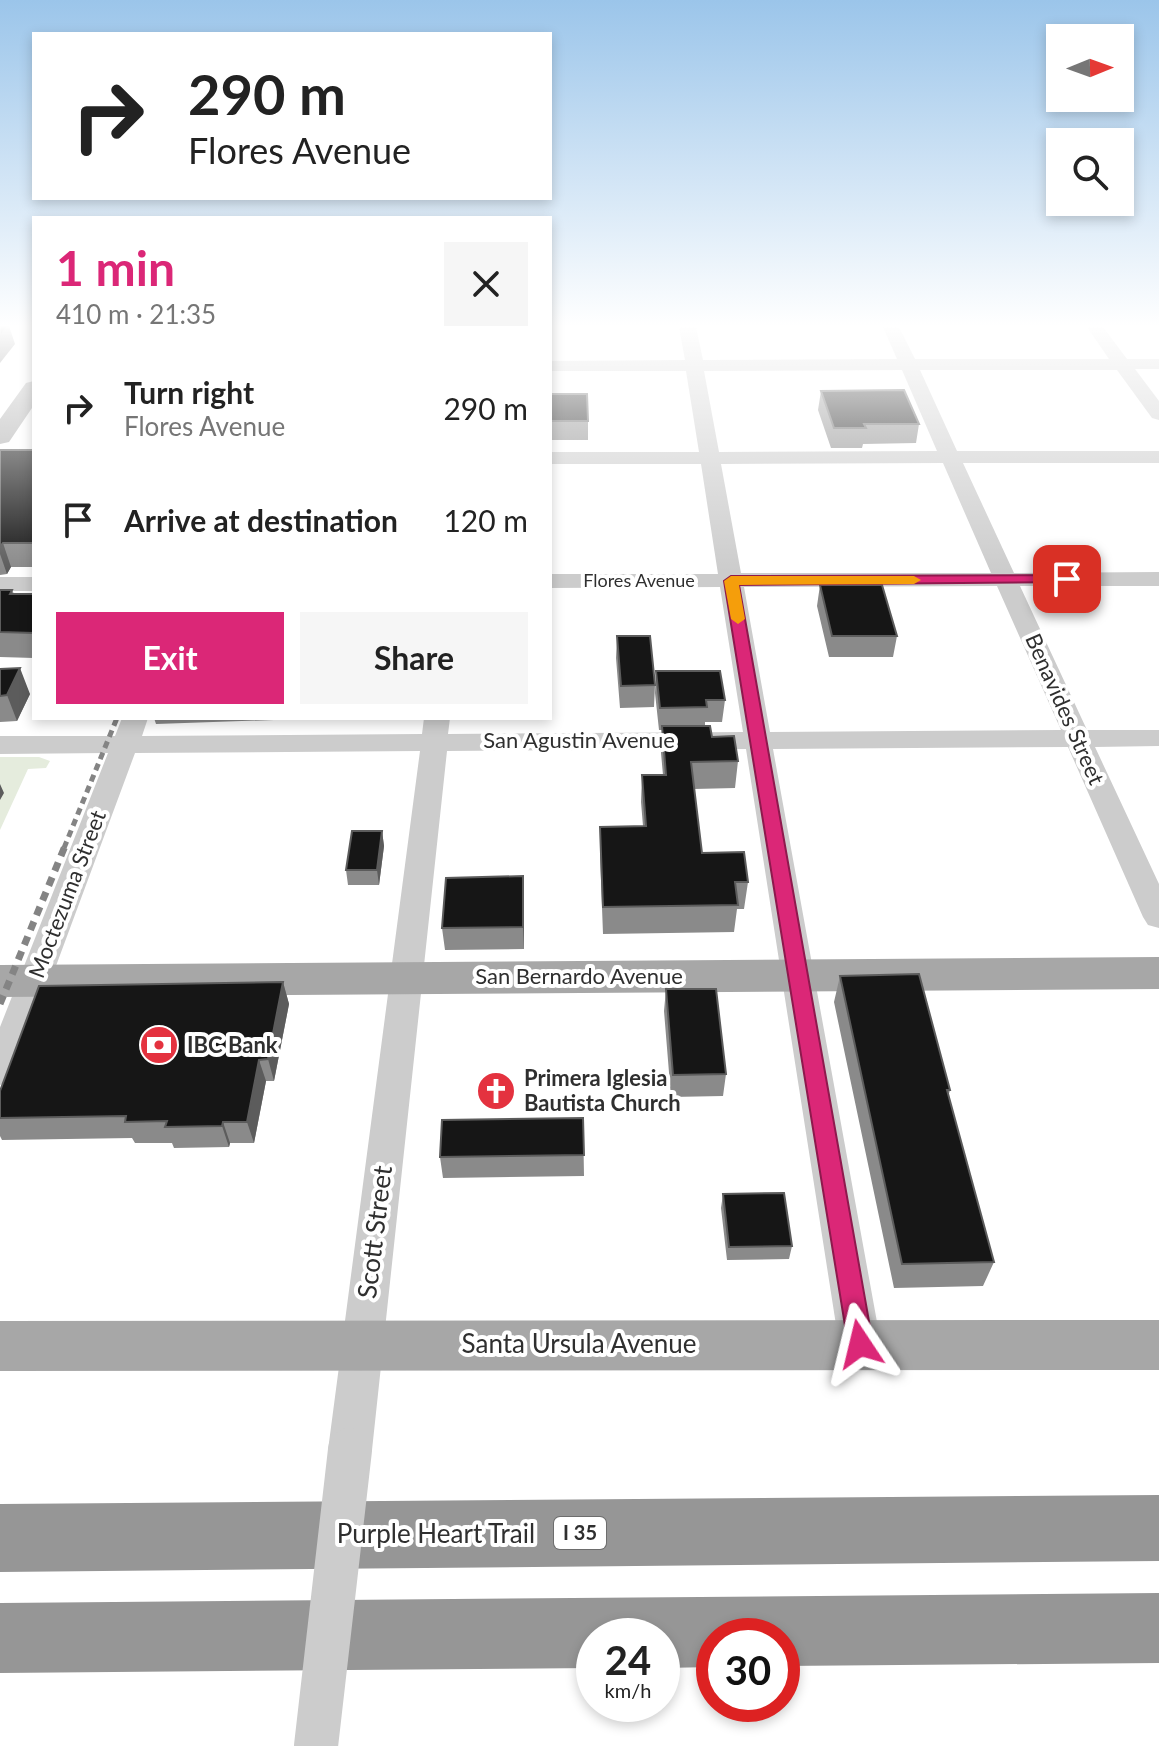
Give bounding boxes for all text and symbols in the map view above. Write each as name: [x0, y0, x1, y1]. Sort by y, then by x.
north arrow: [1046, 24, 1134, 112]
map controls: [1046, 24, 1134, 216]
text: 290 m: [188, 60, 346, 127]
icon: right: [56, 64, 160, 168]
text: Flores Avenue: [188, 128, 411, 172]
button: search: [1046, 128, 1134, 216]
text: 1 min: [56, 239, 175, 296]
button: close: [444, 242, 528, 326]
text: 410 m · 21:35: [56, 298, 216, 330]
text: Turn right: [124, 374, 254, 410]
icon: right: [56, 386, 100, 430]
text: 290 m: [443, 390, 528, 426]
text: Flores Avenue: [124, 410, 285, 442]
icon: arrive: [56, 498, 100, 542]
text: Arrive at destination: [124, 502, 398, 538]
text: 120 m: [443, 502, 528, 538]
pin: [1033, 545, 1101, 613]
icon: arrive: [1045, 557, 1089, 601]
street label: Flores Avenue: [583, 569, 695, 591]
button: Exit: [56, 612, 284, 704]
button: Share: [300, 612, 528, 704]
street label: Benavides Street: [1020, 629, 1111, 789]
street label: San Agustin Avenue: [483, 726, 675, 753]
street label: Moctezuma Street: [22, 806, 111, 981]
street label: San Bernardo Avenue: [475, 962, 683, 989]
bank icon: IBC Bank: [138, 1024, 180, 1066]
place label: IBC Bank: [187, 1031, 278, 1058]
place label: Primera Iglesia Bautista Church: [524, 1064, 681, 1116]
church icon: Primera Iglesia Bautista Church: [475, 1070, 517, 1112]
street label: Scott Street: [350, 1163, 398, 1300]
position arrow: [818, 1302, 902, 1386]
street label: Santa Ursula Avenue: [462, 1327, 696, 1359]
street label: Purple Heart Trail: [337, 1517, 535, 1549]
road number: I 35: [554, 1517, 606, 1549]
speed limit sign: 30: [696, 1618, 800, 1722]
text: 24: [605, 1636, 651, 1684]
text: km/h: [605, 1678, 651, 1702]

